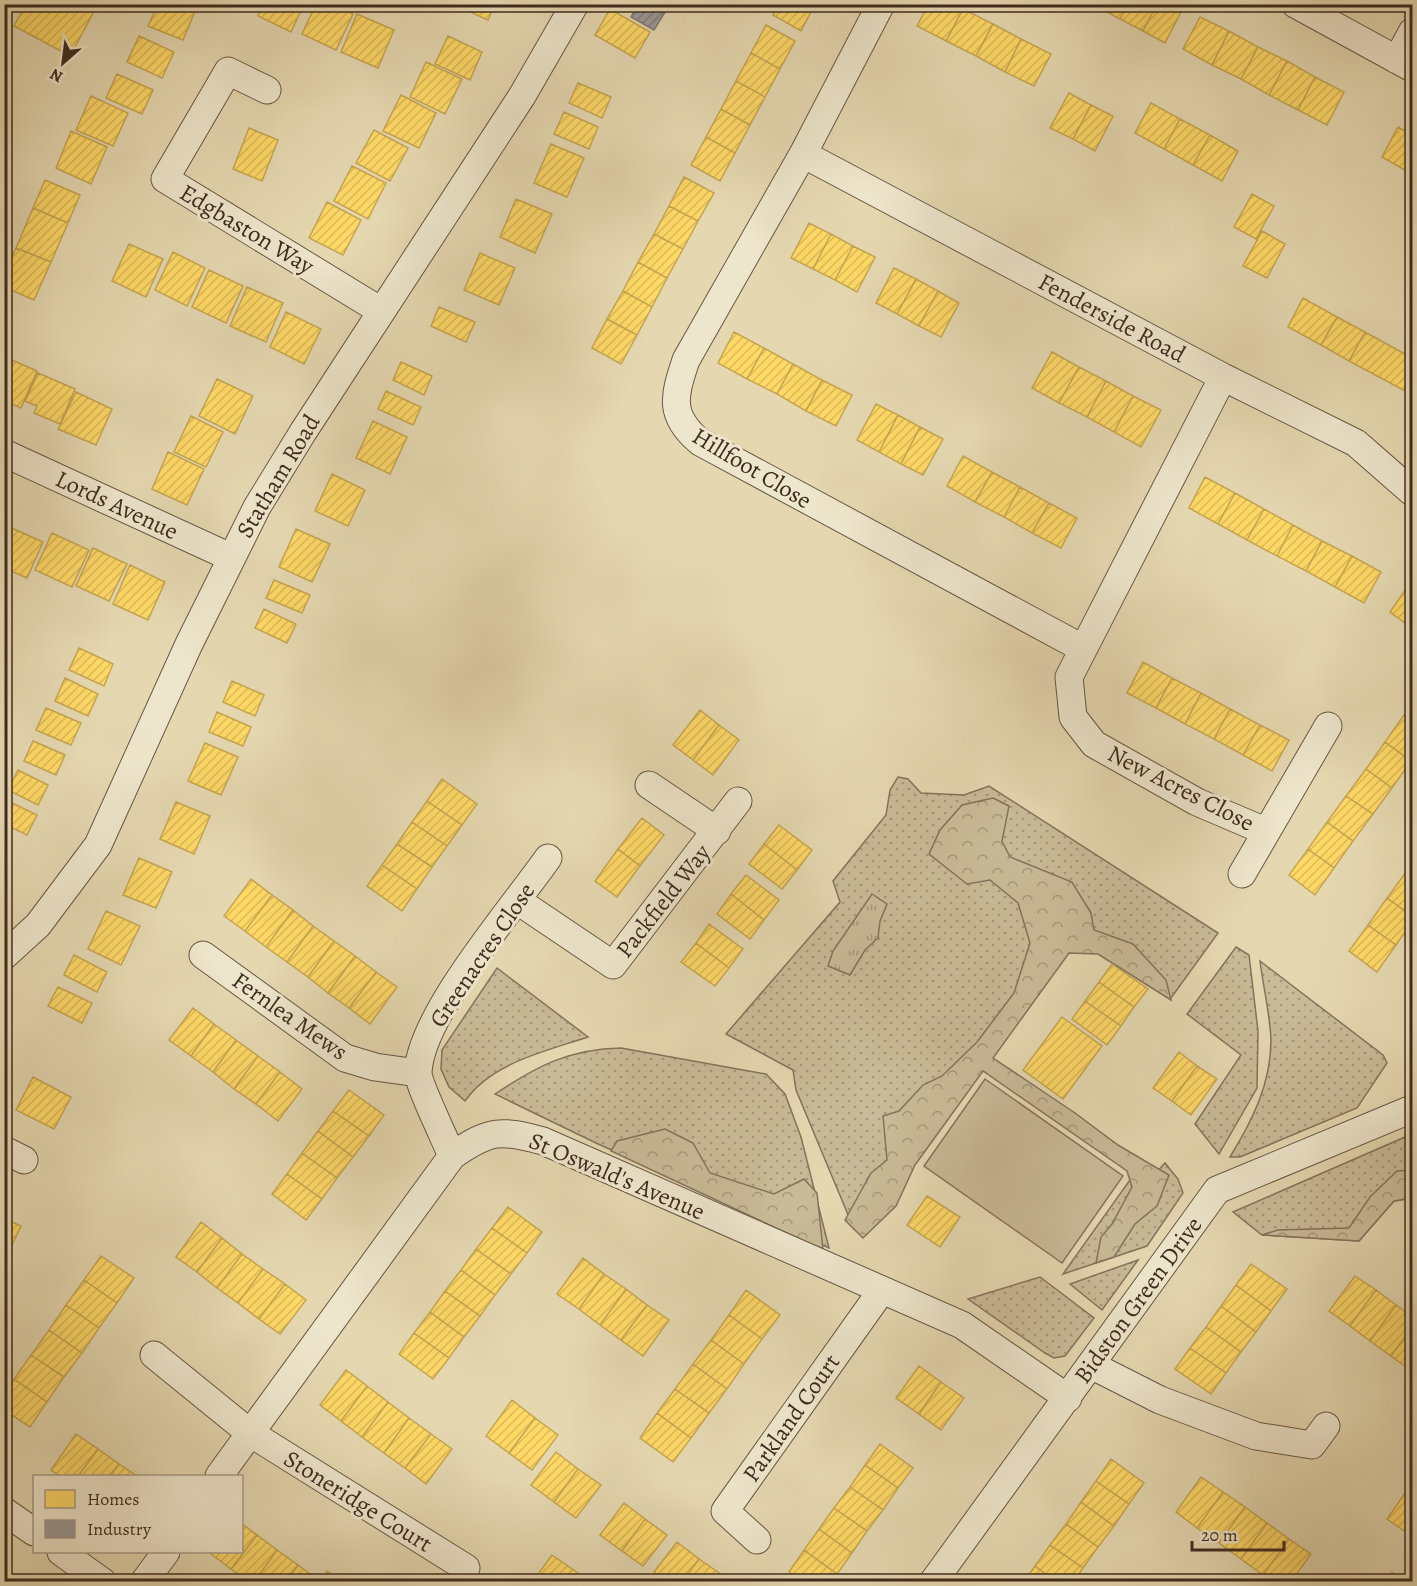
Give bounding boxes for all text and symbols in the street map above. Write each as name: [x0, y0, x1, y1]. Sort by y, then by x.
north arrow: [33, 33, 93, 93]
text: N: [46, 63, 67, 88]
street label: Edgbaston Way: [174, 176, 320, 282]
street label: Fenderside Road: [1033, 266, 1191, 370]
street label: Statham Road: [229, 408, 327, 544]
street label: Hillfoot Close: [686, 420, 818, 516]
street label: Lords Avenue: [50, 463, 184, 547]
street label: New Acres Close: [1102, 737, 1260, 839]
street label: Packfield Way: [608, 837, 718, 965]
street label: Greenacres Close: [422, 876, 542, 1034]
street label: Fernlea Mews: [226, 964, 354, 1068]
street label: St Oswald's Avenue: [524, 1125, 710, 1227]
street label: Bidston Green Drive: [1067, 1210, 1209, 1390]
street label: Parkland Court: [735, 1348, 847, 1488]
street label: Stoneridge Court: [278, 1443, 438, 1560]
legend: [33, 1475, 243, 1553]
text: Homes: [87, 1487, 139, 1511]
scale bar: [1192, 1514, 1284, 1552]
text: Industry: [87, 1517, 152, 1541]
text: 20 m: [1201, 1523, 1238, 1547]

